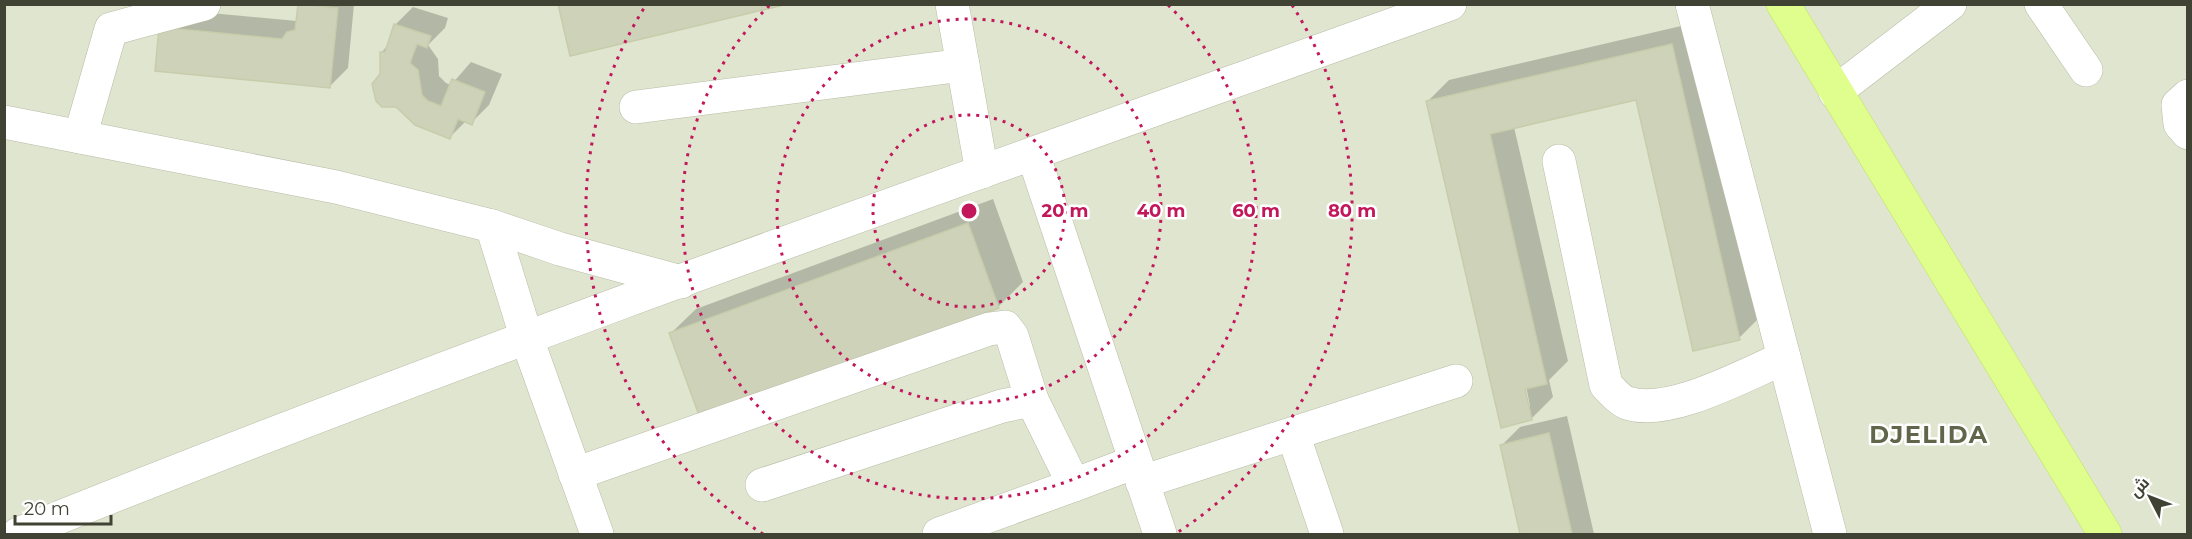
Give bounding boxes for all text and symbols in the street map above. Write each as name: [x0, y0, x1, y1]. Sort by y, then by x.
text: 20 m: [1042, 200, 1088, 222]
text: 40 m: [1137, 200, 1185, 222]
text: 60 m: [1232, 200, 1280, 222]
text: 80 m: [1328, 200, 1376, 222]
centre of rings: [959, 201, 979, 221]
district label: DJELIDA: [1869, 420, 1989, 449]
north arrow: [2120, 467, 2180, 527]
text: ش: [2125, 473, 2153, 501]
scale bar: [15, 488, 111, 526]
text: 20 m: [24, 498, 70, 520]

